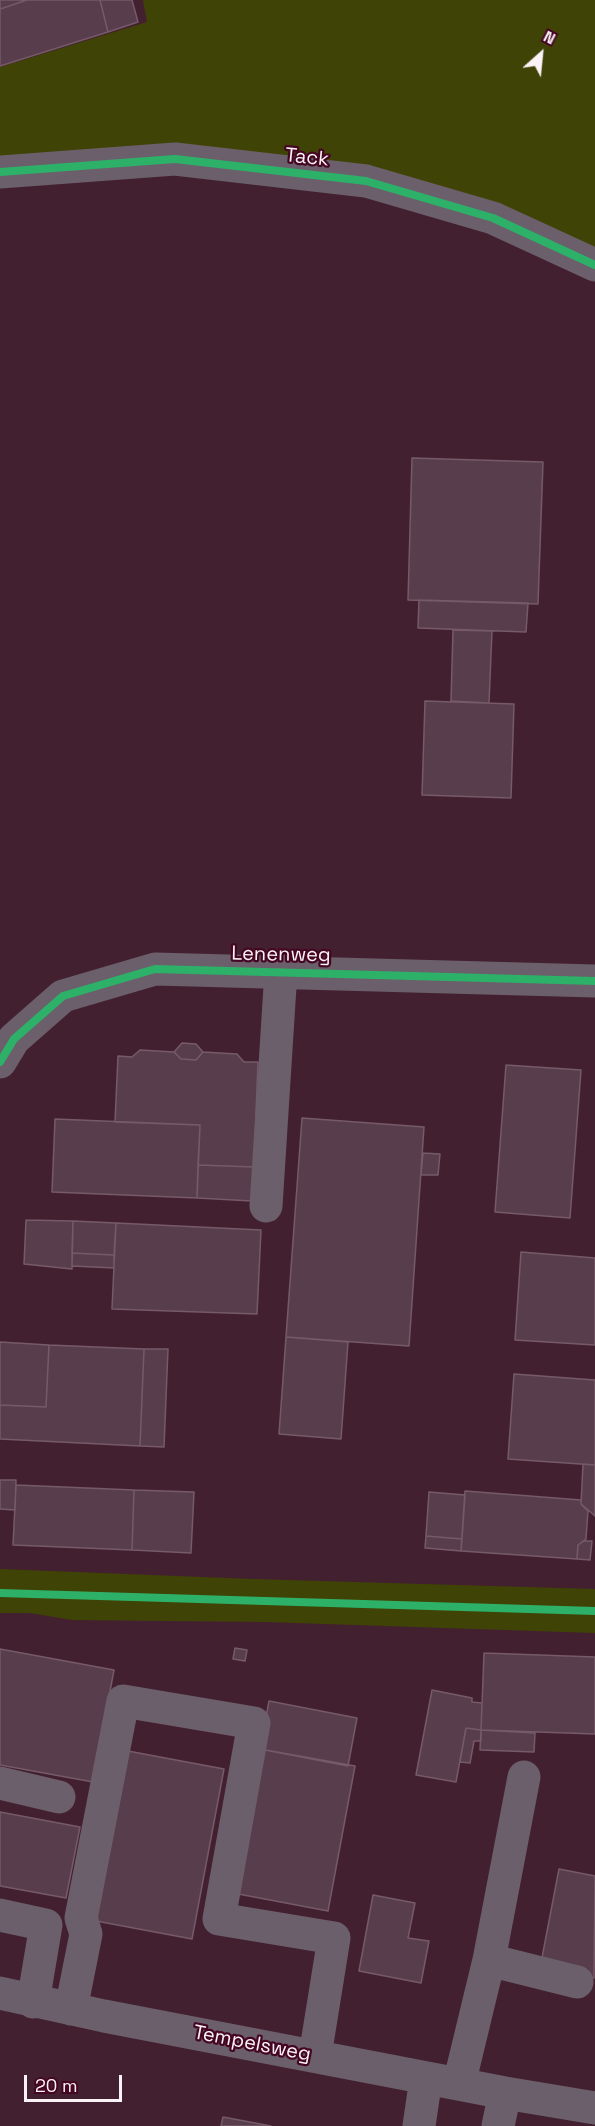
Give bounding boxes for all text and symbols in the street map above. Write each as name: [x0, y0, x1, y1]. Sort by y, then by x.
north arrow: [511, 24, 571, 84]
text: N: [540, 26, 559, 49]
street label: Tack: [284, 144, 330, 172]
street label: Lenenweg: [231, 942, 331, 968]
street label: Tempelsweg: [191, 2021, 313, 2067]
scale bar: [27, 2063, 124, 2101]
text: 20 m: [35, 2074, 78, 2097]

